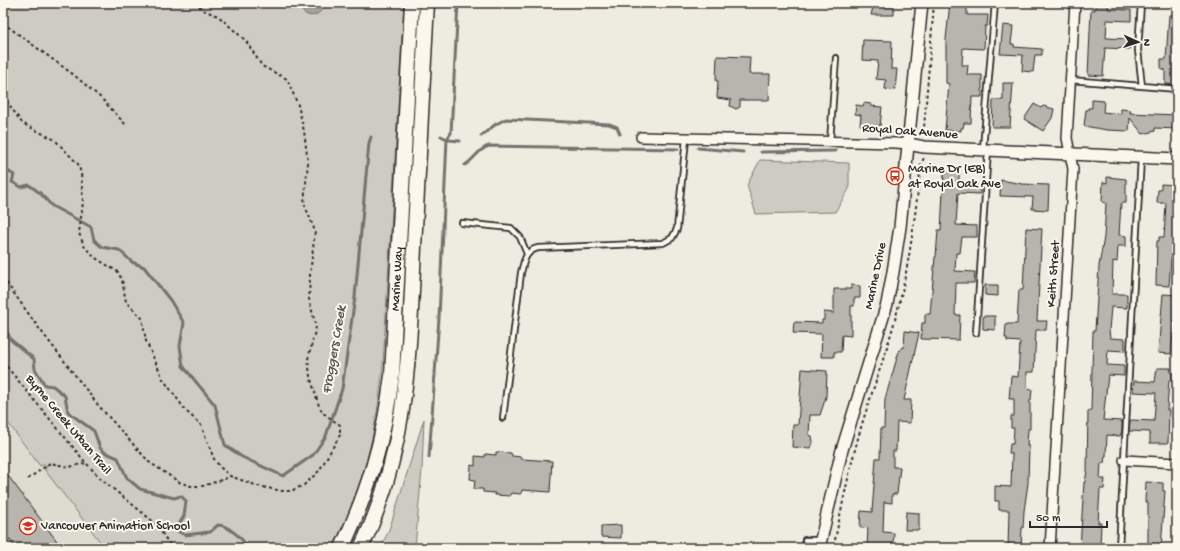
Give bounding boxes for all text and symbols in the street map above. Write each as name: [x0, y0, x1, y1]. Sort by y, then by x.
north arrow: [1118, 22, 1158, 62]
text: N: [1140, 39, 1152, 46]
street label: Royal Oak Avenue: [862, 121, 959, 143]
place label: Marine Dr (EB) at Royal Oak Ave: [908, 162, 1001, 192]
bus stop icon: Marine Dr (EB) at Royal Oak Ave: [885, 166, 905, 186]
street label: Keith Street: [1044, 239, 1064, 308]
street label: Marine Drive: [862, 241, 890, 311]
street label: Marine Way: [388, 246, 406, 312]
water label: Froggers Creek: [319, 303, 351, 395]
street label: Byrne Creek Urban Trail: [21, 371, 114, 478]
scale bar: [1030, 503, 1107, 529]
text: 50 m: [1036, 512, 1061, 526]
school or university icon: Vancouver Animation School: [18, 516, 38, 536]
place label: Vancouver Animation School: [40, 519, 190, 534]

